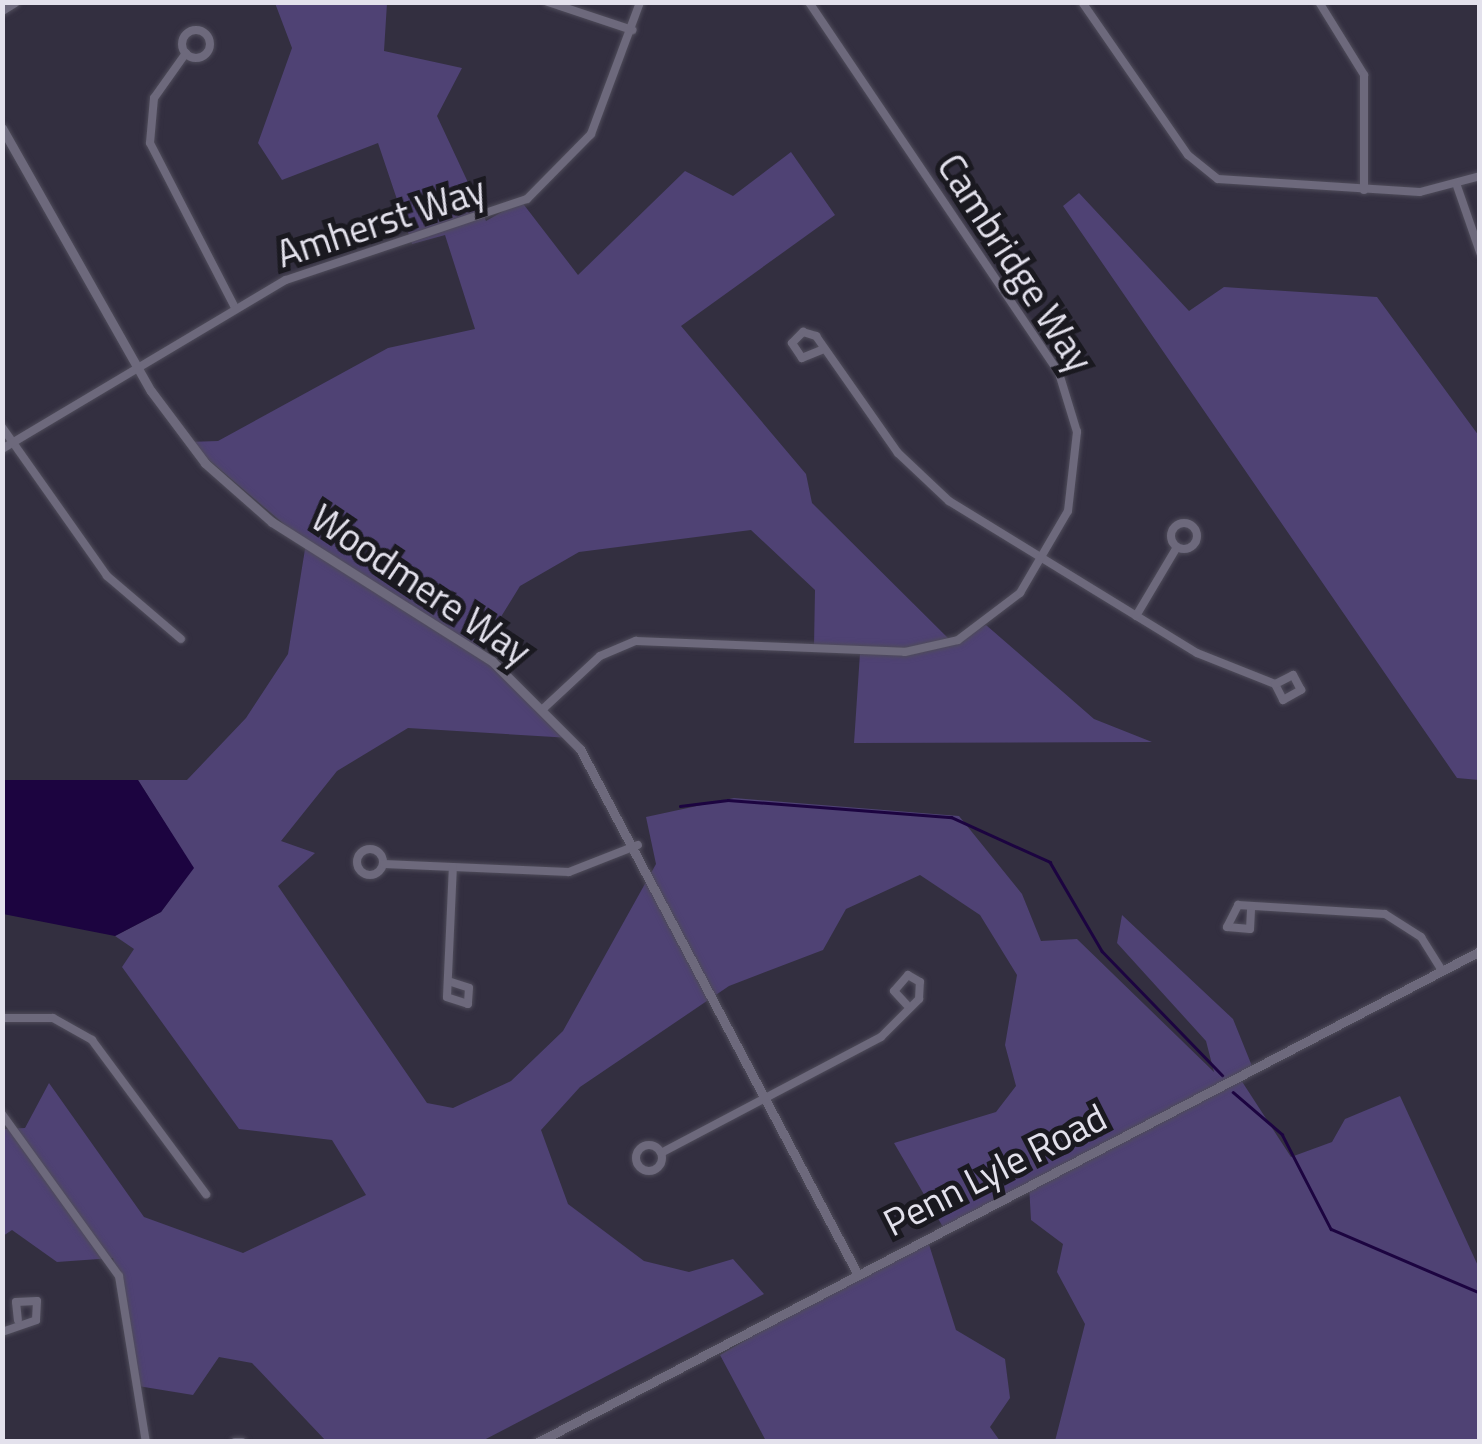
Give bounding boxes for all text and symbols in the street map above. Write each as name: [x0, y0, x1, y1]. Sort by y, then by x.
street label: Cambridge Way: [928, 146, 1102, 380]
street label: Amherst Way: [271, 167, 491, 277]
street label: Woodmere Way: [303, 495, 539, 675]
street label: Penn Lyle Road: [876, 1094, 1114, 1246]

